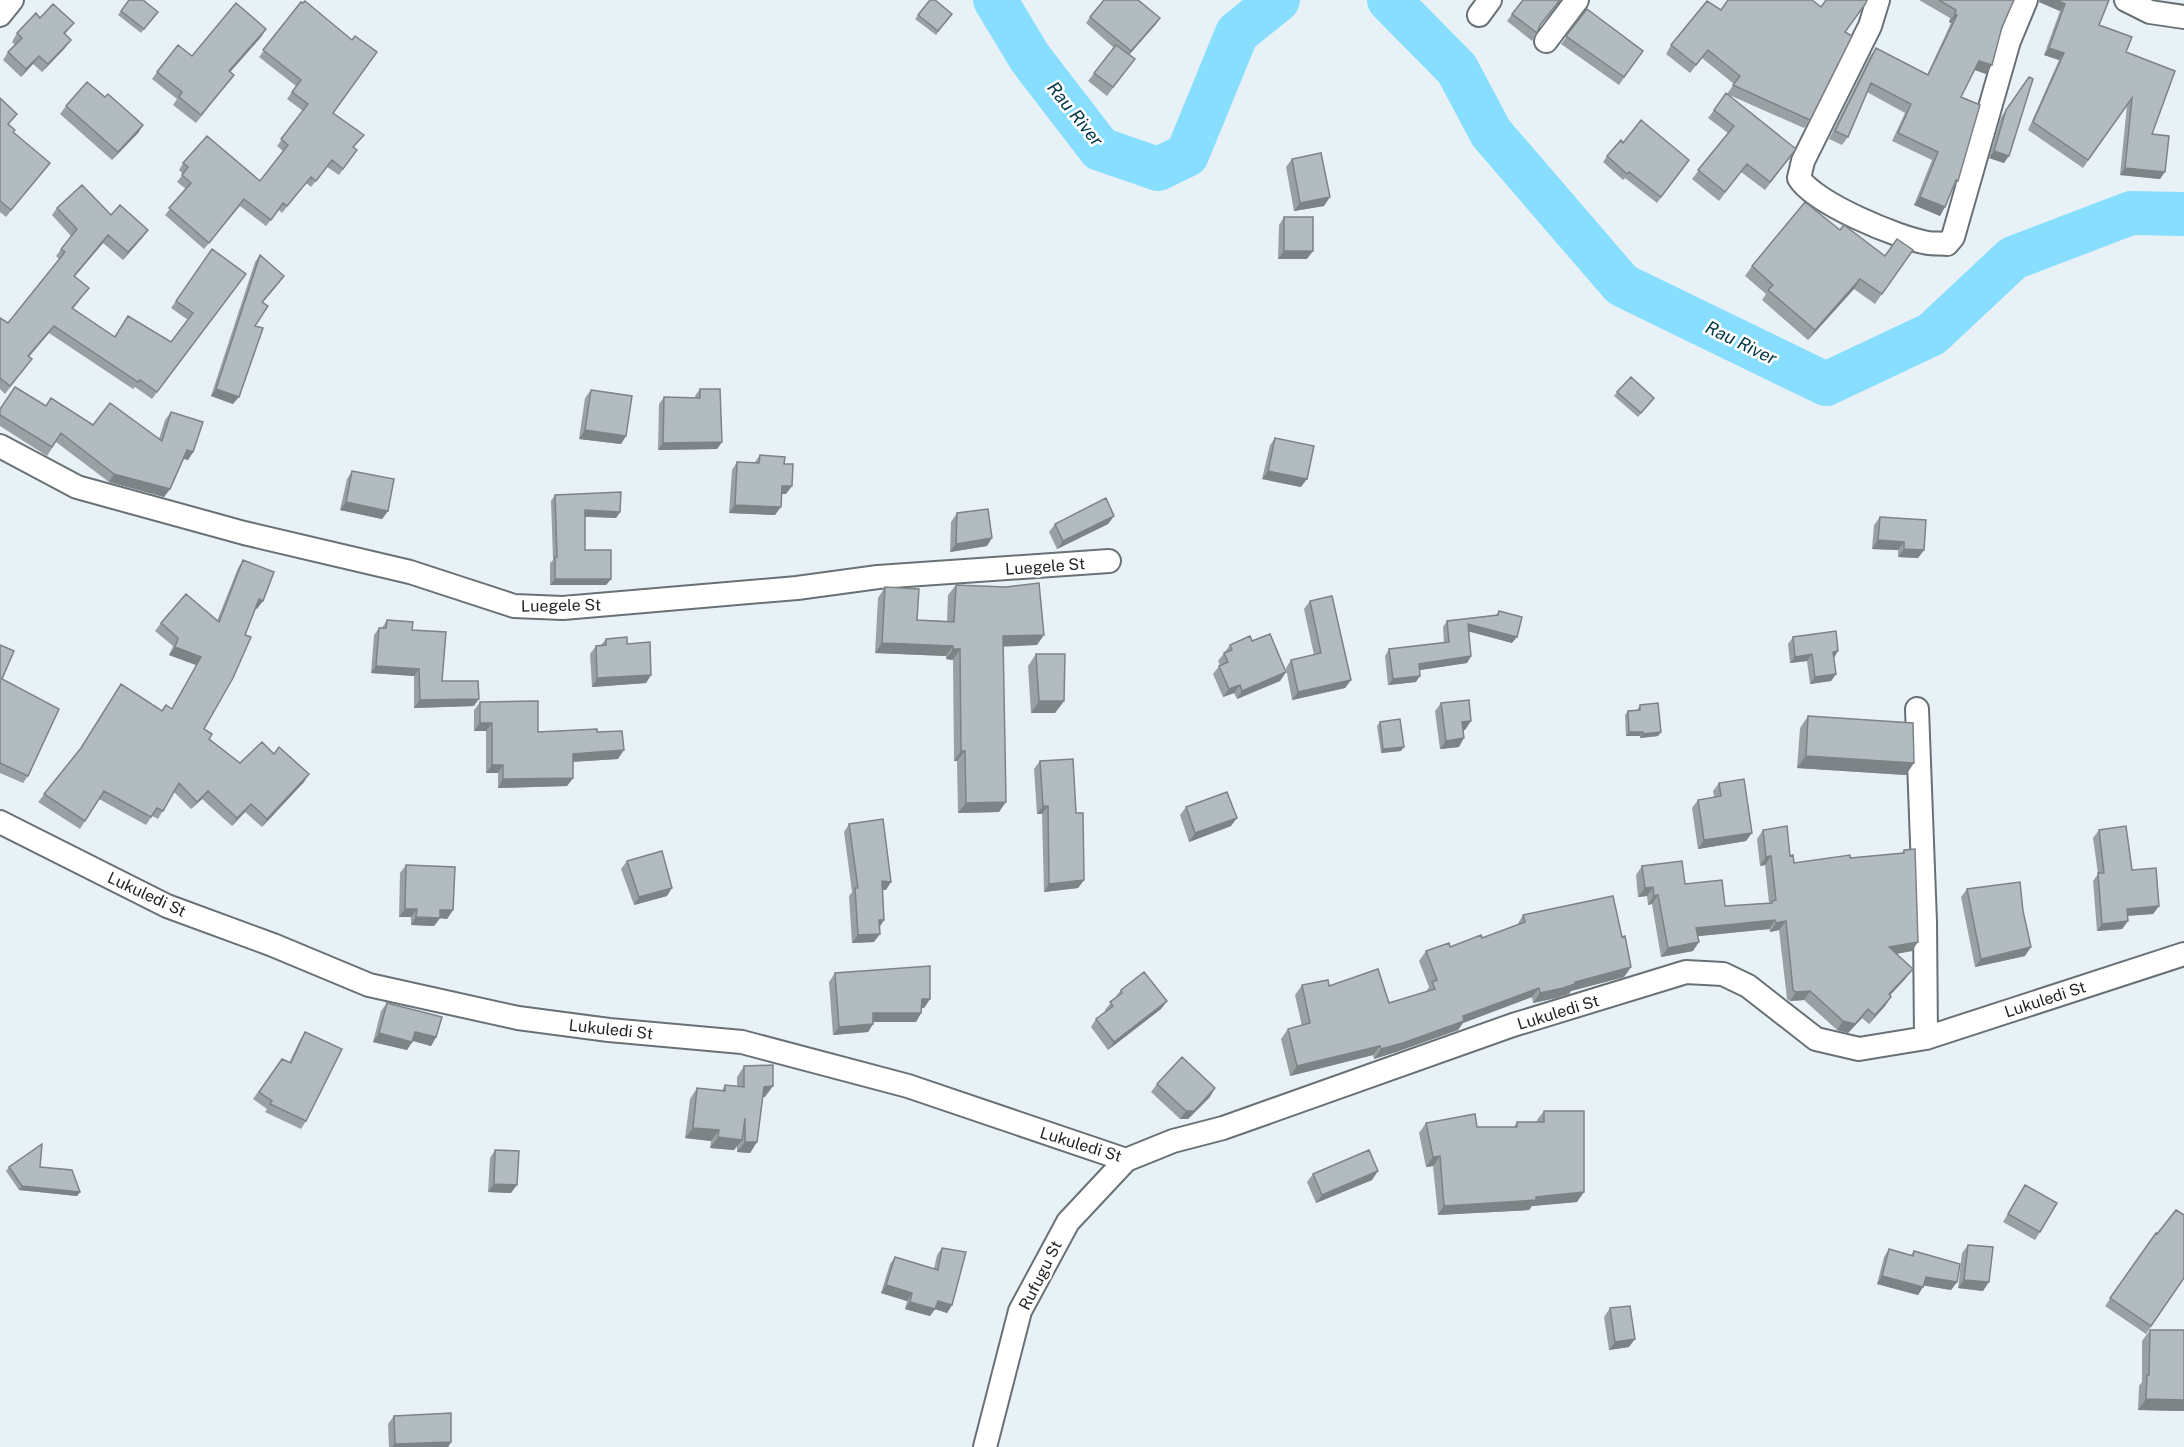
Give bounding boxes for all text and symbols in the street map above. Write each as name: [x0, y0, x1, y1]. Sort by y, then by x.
water label: Rau River: [1043, 77, 1108, 150]
water label: Rau River: [1702, 316, 1780, 369]
street label: Luegele St: [1004, 554, 1086, 579]
street label: Luegele St: [521, 595, 601, 616]
street label: Lukuledi St: [104, 868, 189, 921]
street label: Lukuledi St: [2002, 977, 2088, 1022]
street label: Lukuledi St: [1515, 991, 1601, 1034]
street label: Lukuledi St: [568, 1016, 654, 1043]
street label: Lukuledi St: [1038, 1123, 1124, 1166]
street label: Rufugu St: [1015, 1237, 1066, 1313]

